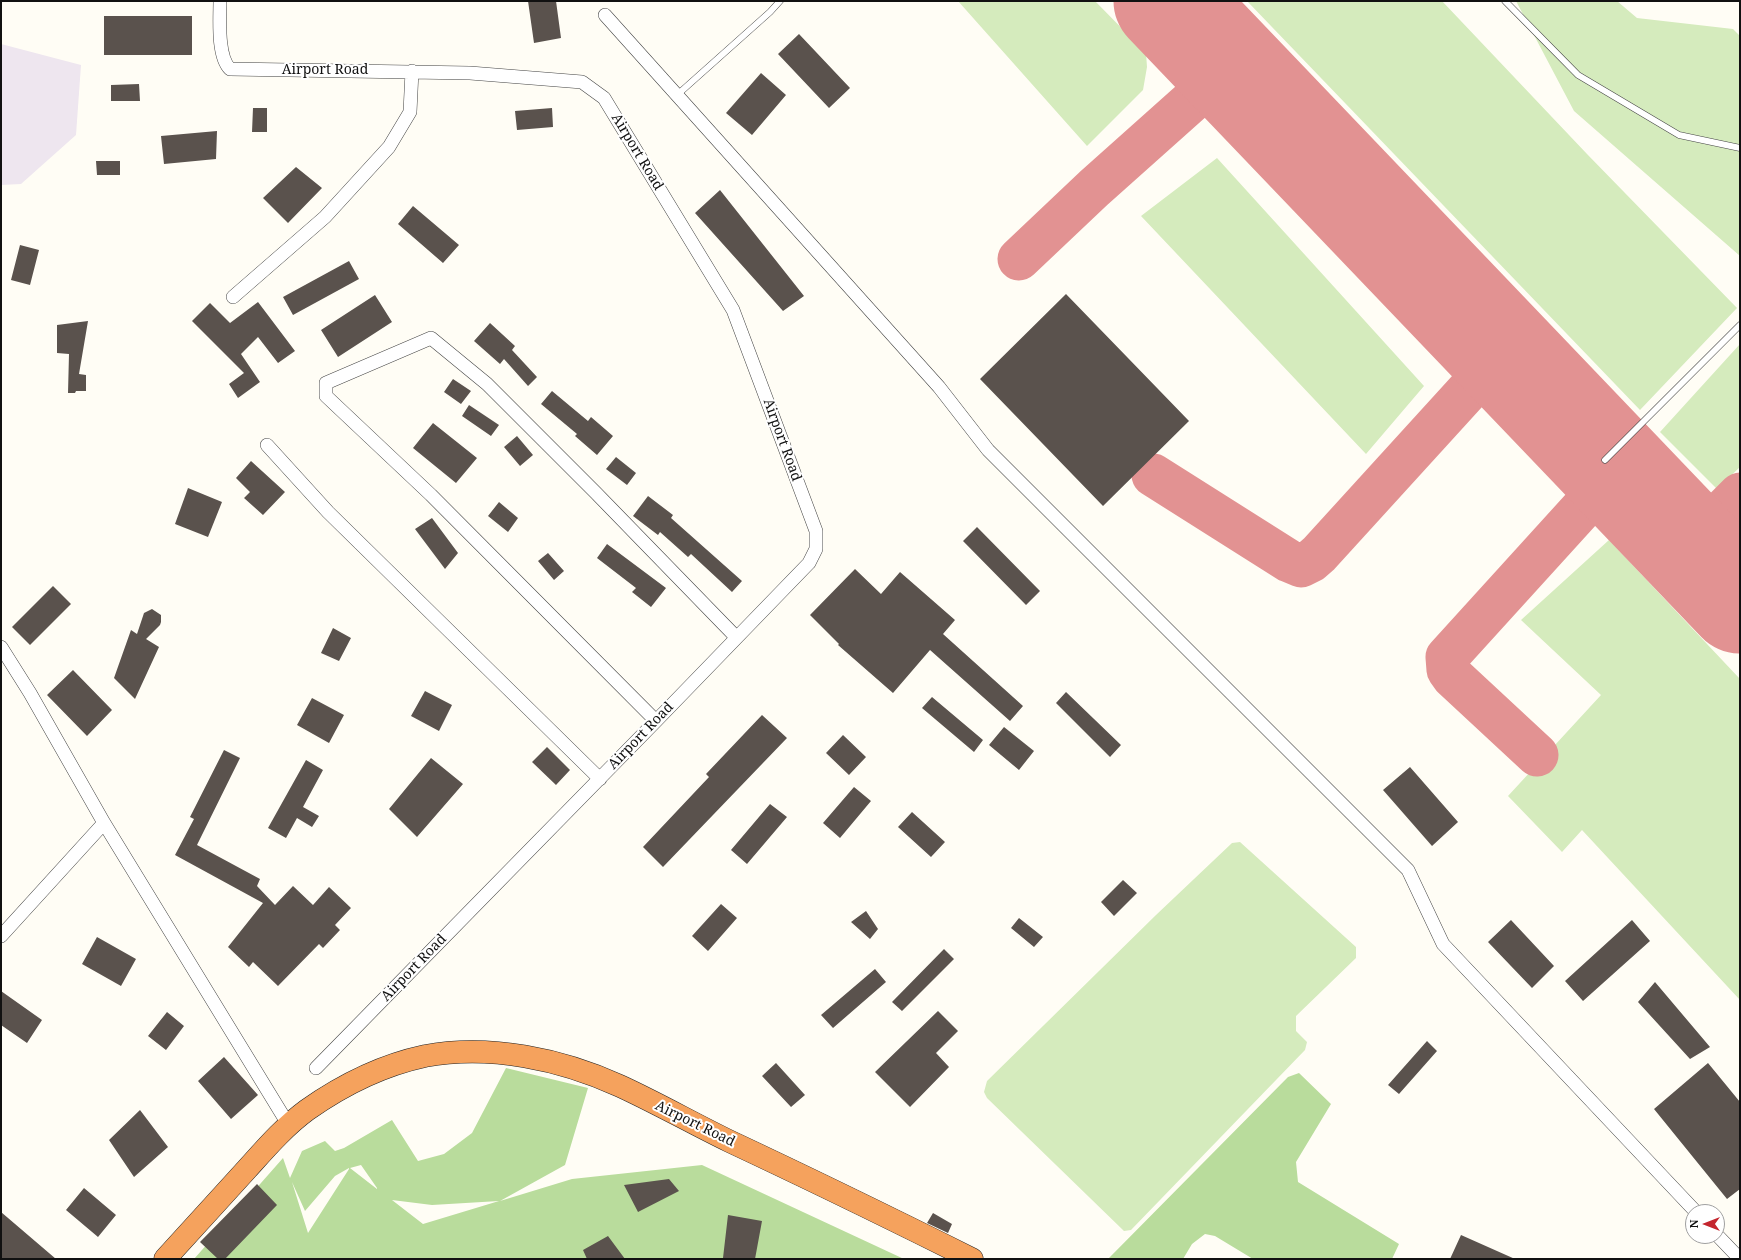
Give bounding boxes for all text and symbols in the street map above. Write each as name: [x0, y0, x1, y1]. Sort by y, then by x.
street label: Airport Road: [282, 62, 368, 78]
street label: Airport Road: [608, 111, 666, 193]
street label: Airport Road: [759, 396, 805, 484]
street label: Airport Road: [605, 699, 677, 773]
street label: Airport Road: [378, 931, 450, 1005]
street label: Airport Road: [652, 1097, 738, 1151]
north arrow: [1685, 1204, 1725, 1244]
text: N: [1686, 1220, 1701, 1228]

